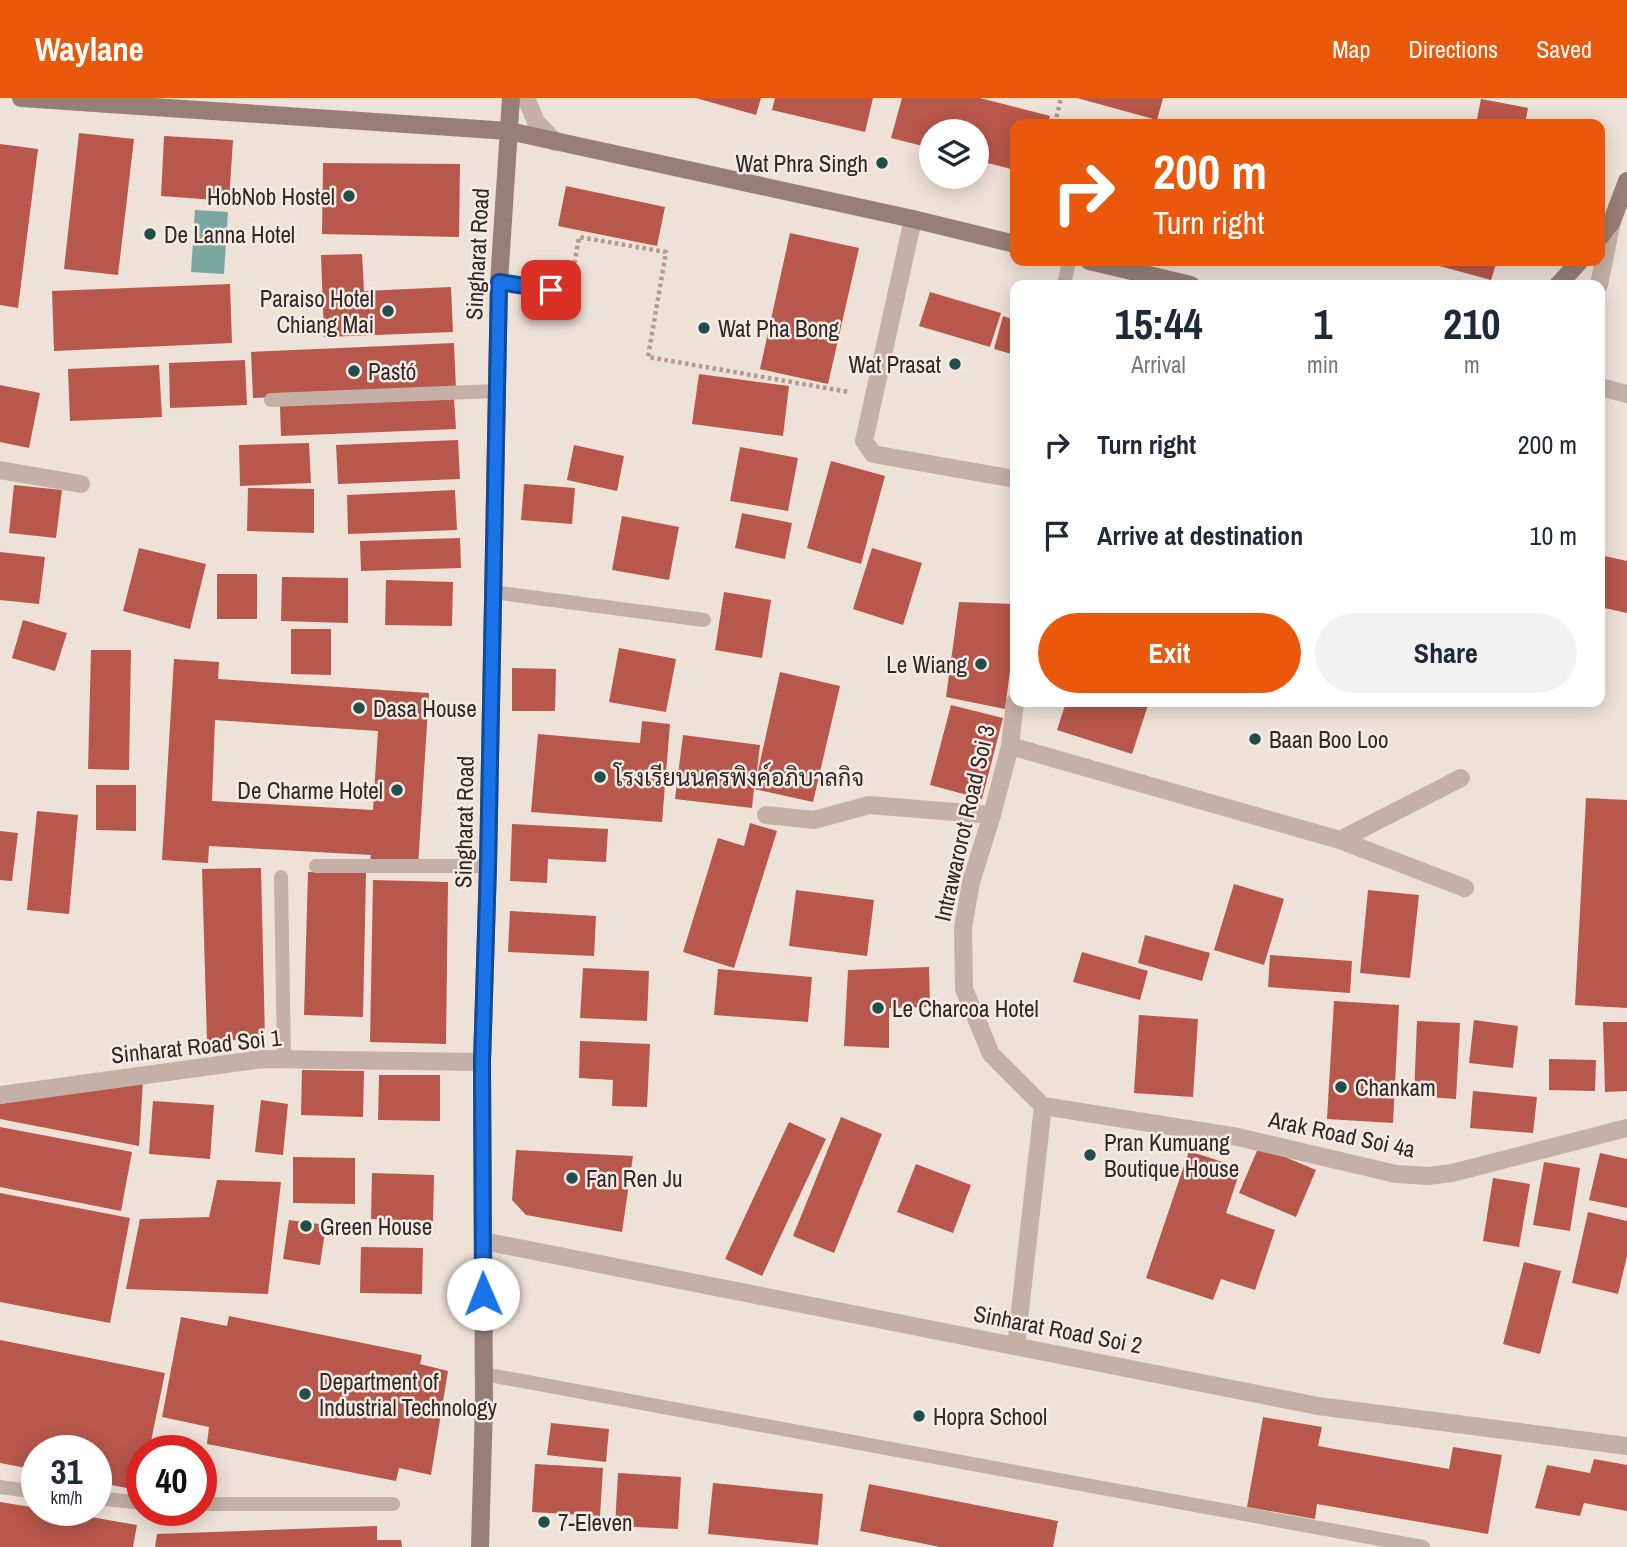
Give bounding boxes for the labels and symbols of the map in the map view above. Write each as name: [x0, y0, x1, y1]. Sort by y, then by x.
place label: Wat Phra Singh: [736, 148, 868, 179]
marker: Wat Phra Singh: [874, 155, 890, 171]
place label: HobNob Hostel: [207, 181, 335, 212]
street label: Singharat Road: [458, 187, 496, 321]
marker: HobNob Hostel: [341, 188, 357, 204]
place label: De Lanna Hotel: [164, 219, 295, 250]
marker: De Lanna Hotel: [142, 226, 158, 242]
pin: [521, 260, 581, 320]
place label: Paraiso Hotel Chiang Mai: [260, 283, 374, 340]
marker: Paraiso Hotel Chiang Mai: [380, 303, 396, 319]
place label: Wat Pha Bong: [718, 313, 839, 344]
marker: Wat Pha Bong: [696, 320, 712, 336]
place label: Wat Prasat: [848, 349, 941, 380]
place label: Pastó: [368, 356, 416, 387]
marker: Wat Prasat: [947, 356, 963, 372]
marker: Pastó: [346, 363, 362, 379]
place label: Le Wiang: [886, 649, 968, 680]
marker: Le Wiang: [973, 656, 989, 672]
place label: Dasa House: [373, 693, 477, 724]
marker: Dasa House: [351, 700, 367, 716]
street label: Intrawarorot Road Soi 3: [926, 722, 1002, 924]
place label: Baan Boo Loo: [1269, 724, 1389, 755]
marker: Baan Boo Loo: [1247, 731, 1263, 747]
street label: Singharat Road: [447, 756, 481, 888]
place label: โรงเรียนนครพิงค์อภิบาลกิจ: [612, 762, 864, 793]
marker: โรงเรียนนครพิงค์อภิบาลกิจ: [592, 769, 608, 785]
place label: De Charme Hotel: [237, 775, 383, 806]
marker: De Charme Hotel: [389, 782, 405, 798]
place label: Le Charcoa Hotel: [892, 993, 1039, 1024]
marker: Le Charcoa Hotel: [870, 1000, 886, 1016]
street label: Sinharat Road Soi 1: [109, 1022, 283, 1070]
place label: Chankam: [1355, 1072, 1436, 1103]
marker: Chankam: [1333, 1079, 1349, 1095]
street label: Arak Road Soi 4a: [1265, 1103, 1419, 1165]
place label: Pran Kumuang Boutique House: [1104, 1127, 1239, 1184]
marker: Pran Kumuang Boutique House: [1082, 1147, 1098, 1163]
place label: Fan Ren Ju: [586, 1163, 683, 1194]
marker: Fan Ren Ju: [564, 1170, 580, 1186]
place label: Green House: [320, 1211, 432, 1242]
marker: Green House: [298, 1218, 314, 1234]
position arrow: [446, 1257, 520, 1331]
street label: Sinharat Road Soi 2: [971, 1297, 1145, 1361]
place label: Department of Industrial Technology: [319, 1366, 497, 1423]
marker: Department of Industrial Technology: [297, 1386, 313, 1402]
place label: Hopra School: [933, 1401, 1047, 1432]
marker: Hopra School: [911, 1408, 927, 1424]
speed limit sign: 40: [126, 1435, 217, 1526]
place label: 7-Eleven: [558, 1507, 632, 1538]
marker: 7-Eleven: [536, 1514, 552, 1530]

